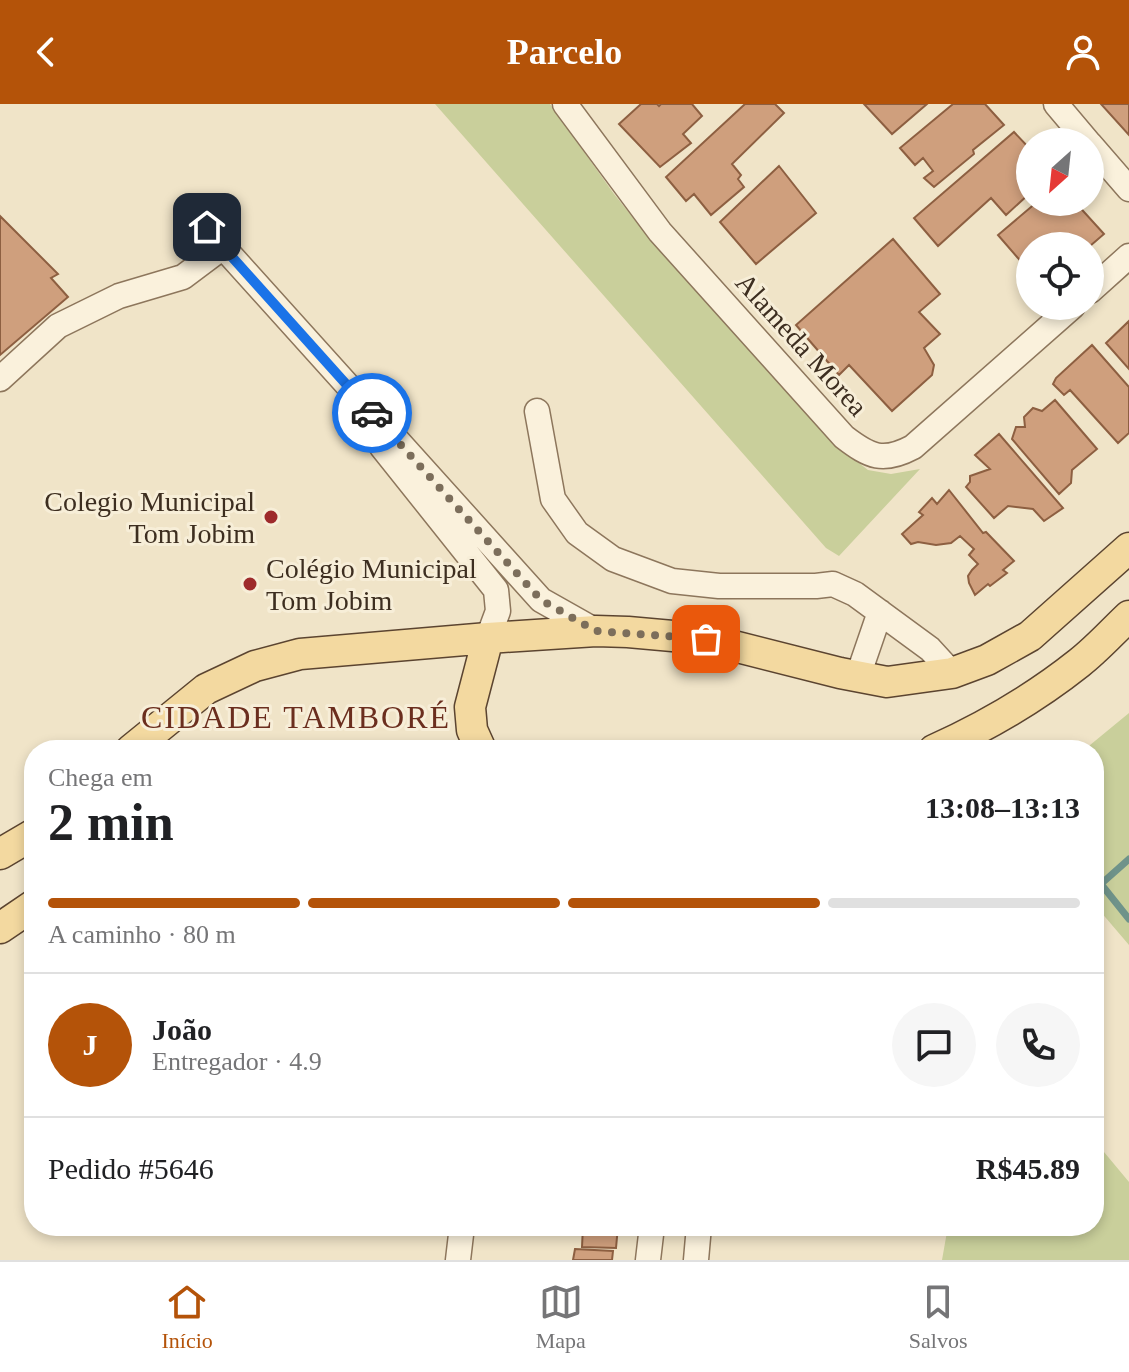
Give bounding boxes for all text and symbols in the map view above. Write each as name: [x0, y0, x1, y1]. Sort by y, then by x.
icon: back: [24, 30, 68, 74]
icon: person: [1061, 30, 1105, 74]
text: Parcelo: [507, 32, 622, 72]
north arrow: [1016, 128, 1104, 216]
map controls: [1016, 128, 1104, 320]
pin: [173, 193, 241, 261]
icon: home: [185, 205, 229, 249]
button: locate: [1016, 232, 1104, 320]
street label: Alameda Morea: [730, 267, 874, 422]
courier: [332, 373, 412, 453]
icon: car: [350, 391, 394, 435]
place label: Colegio Municipal Tom Jobim: [44, 486, 255, 549]
marker: Colegio Municipal Tom Jobim: [262, 508, 280, 526]
place label: Colégio Municipal Tom Jobim: [266, 553, 477, 616]
marker: Colégio Municipal Tom Jobim: [241, 575, 259, 593]
pin: [672, 605, 740, 673]
icon: bag: [684, 617, 728, 661]
district label: CIDADE TAMBORÉ: [141, 699, 451, 735]
text: Chega em: [48, 763, 153, 792]
text: 13:08–13:13: [925, 791, 1080, 824]
text: 2 min: [48, 794, 174, 851]
text: A caminho · 80 m: [48, 920, 236, 949]
button: chat: [892, 1003, 976, 1087]
button: phone: [996, 1003, 1080, 1087]
text: João: [152, 1013, 212, 1046]
text: J: [83, 1028, 98, 1061]
text: Entregador · 4.9: [152, 1047, 322, 1076]
text: Pedido #5646: [48, 1152, 214, 1185]
text: R$45.89: [976, 1152, 1080, 1185]
tab: Início: [161, 1280, 213, 1354]
tab: Mapa: [536, 1280, 586, 1354]
tab: Salvos: [909, 1280, 967, 1354]

